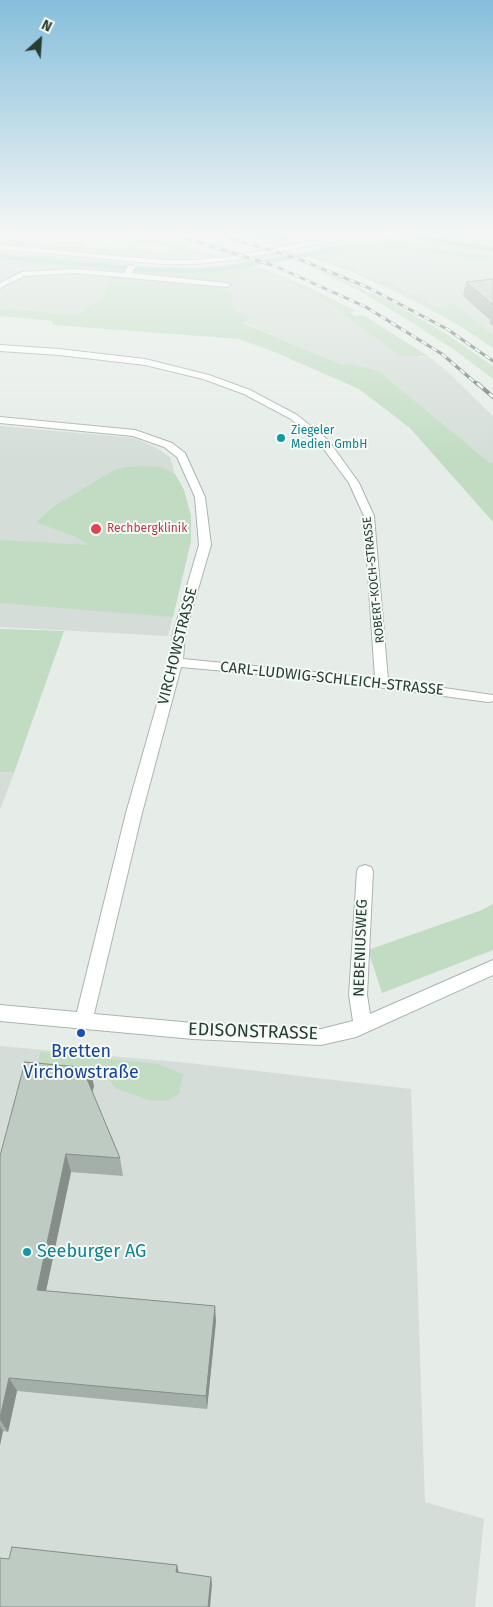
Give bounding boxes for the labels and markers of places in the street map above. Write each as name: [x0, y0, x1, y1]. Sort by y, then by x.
place label: Ziegeler Medien GmbH: [291, 424, 367, 452]
marker: Ziegeler Medien GmbH: [275, 432, 287, 444]
marker: Rechbergklinik: [89, 522, 103, 536]
place label: Rechbergklinik: [107, 522, 187, 536]
marker: Bretten Virchowstraße: [75, 1027, 87, 1039]
place label: Bretten Virchowstraße: [23, 1041, 139, 1084]
place label: Seeburger AG: [37, 1241, 146, 1263]
marker: Seeburger AG: [21, 1246, 33, 1258]

